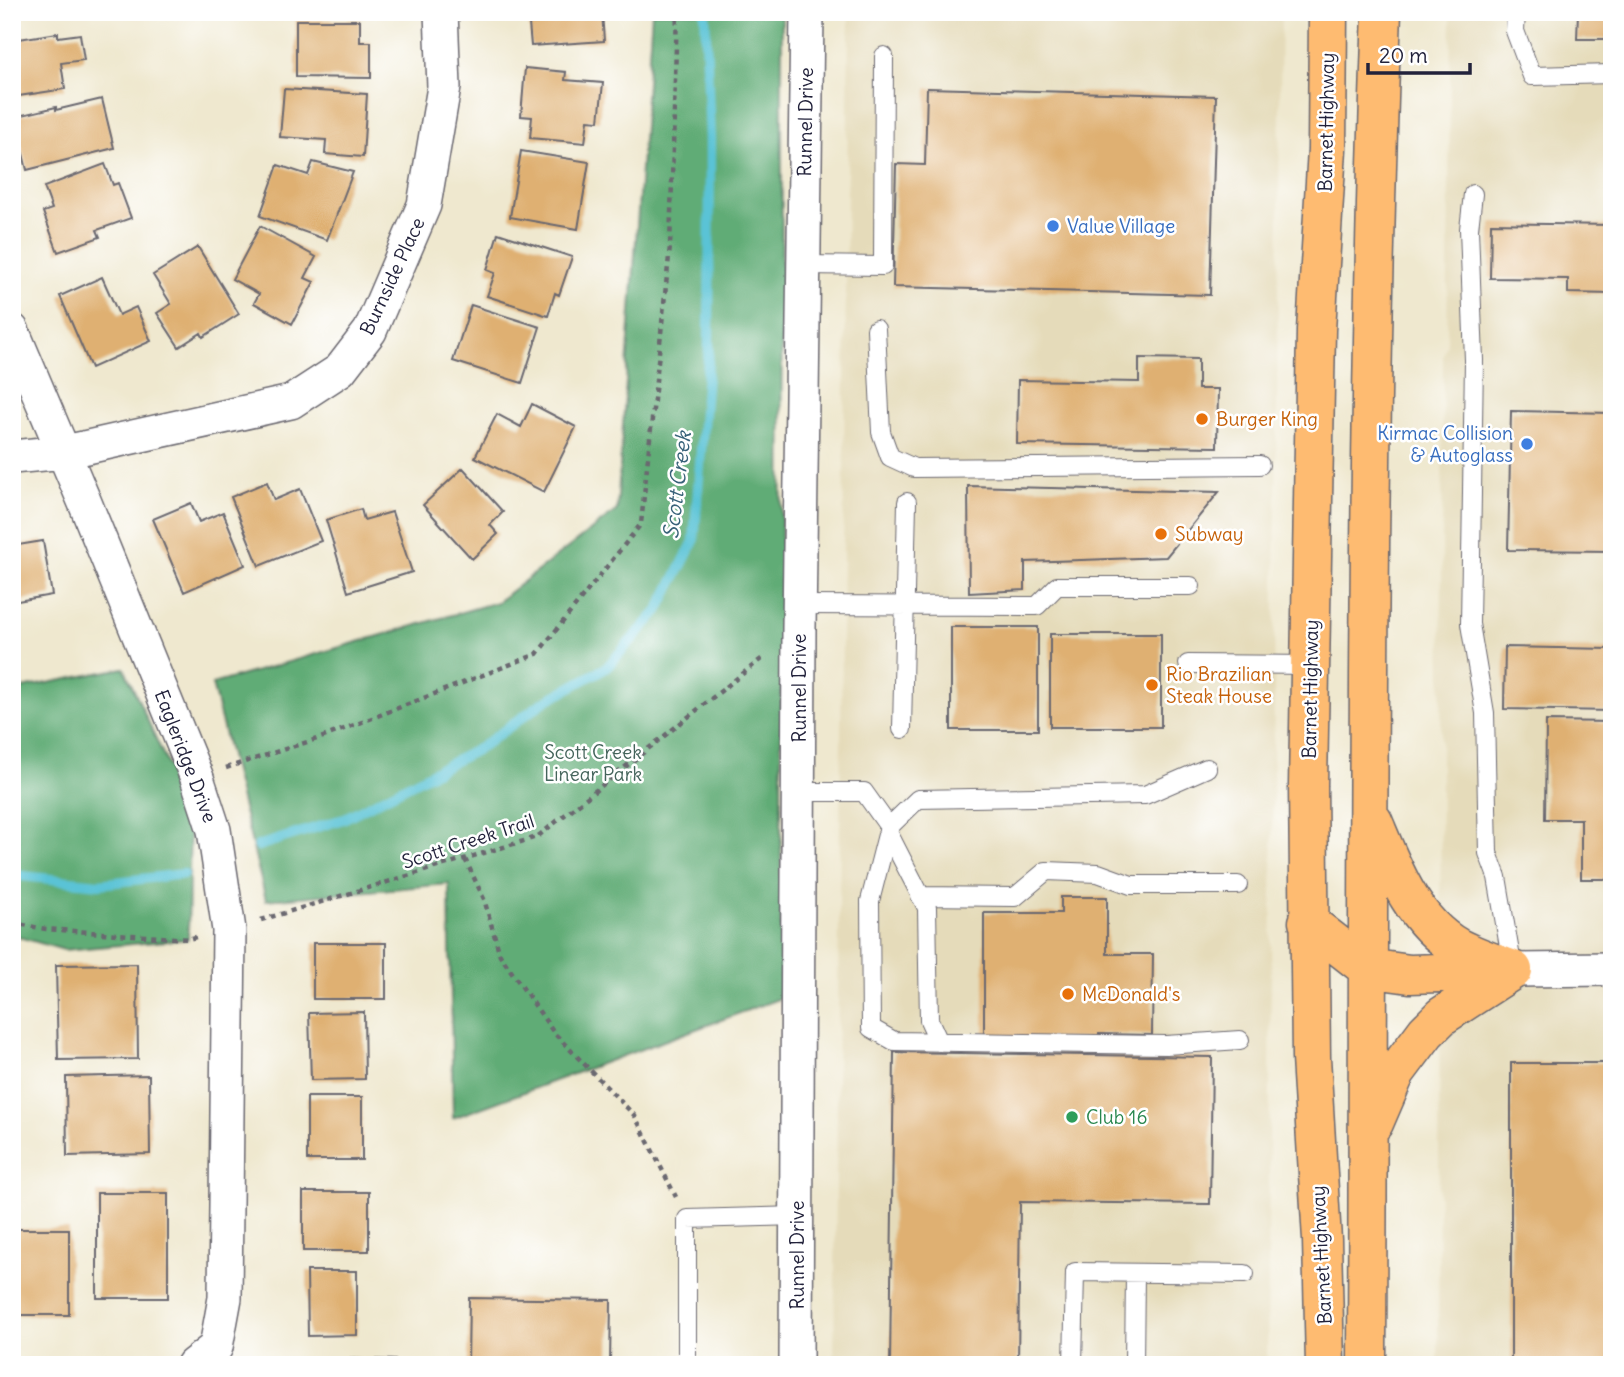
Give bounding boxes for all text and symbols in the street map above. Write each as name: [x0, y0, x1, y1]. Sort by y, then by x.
scale bar: [1368, 32, 1470, 76]
text: 20 m: [1379, 42, 1428, 69]
street label: Barnet Highway: [1313, 52, 1339, 192]
street label: Runnel Drive: [792, 67, 818, 177]
street label: Burnside Place: [354, 213, 430, 339]
place label: Value Village: [1067, 214, 1175, 238]
marker: Value Village: [1045, 218, 1061, 234]
place label: Burger King: [1216, 407, 1318, 431]
marker: Burger King: [1194, 411, 1210, 427]
place label: Kirmac Collision & Autoglass: [1377, 421, 1513, 467]
water label: Scott Creek: [657, 429, 697, 540]
marker: Kirmac Collision & Autoglass: [1519, 436, 1535, 452]
place label: Subway: [1175, 522, 1244, 546]
marker: Subway: [1153, 526, 1169, 542]
street label: Barnet Highway: [1297, 619, 1323, 759]
street label: Runnel Drive: [787, 633, 811, 743]
place label: Rio Brazilian Steak House: [1166, 662, 1272, 708]
marker: Rio Brazilian Steak House: [1144, 677, 1160, 693]
street label: Eagleridge Drive: [150, 686, 222, 826]
park label: Scott Creek Linear Park: [544, 740, 642, 786]
street label: Scott Creek Trail: [399, 808, 537, 874]
place label: McDonald's: [1082, 982, 1180, 1006]
marker: McDonald's: [1060, 986, 1076, 1002]
place label: Club 16: [1086, 1105, 1147, 1129]
marker: Club 16: [1064, 1109, 1080, 1125]
street label: Barnet Highway: [1305, 1185, 1337, 1325]
street label: Runnel Drive: [785, 1200, 809, 1310]

